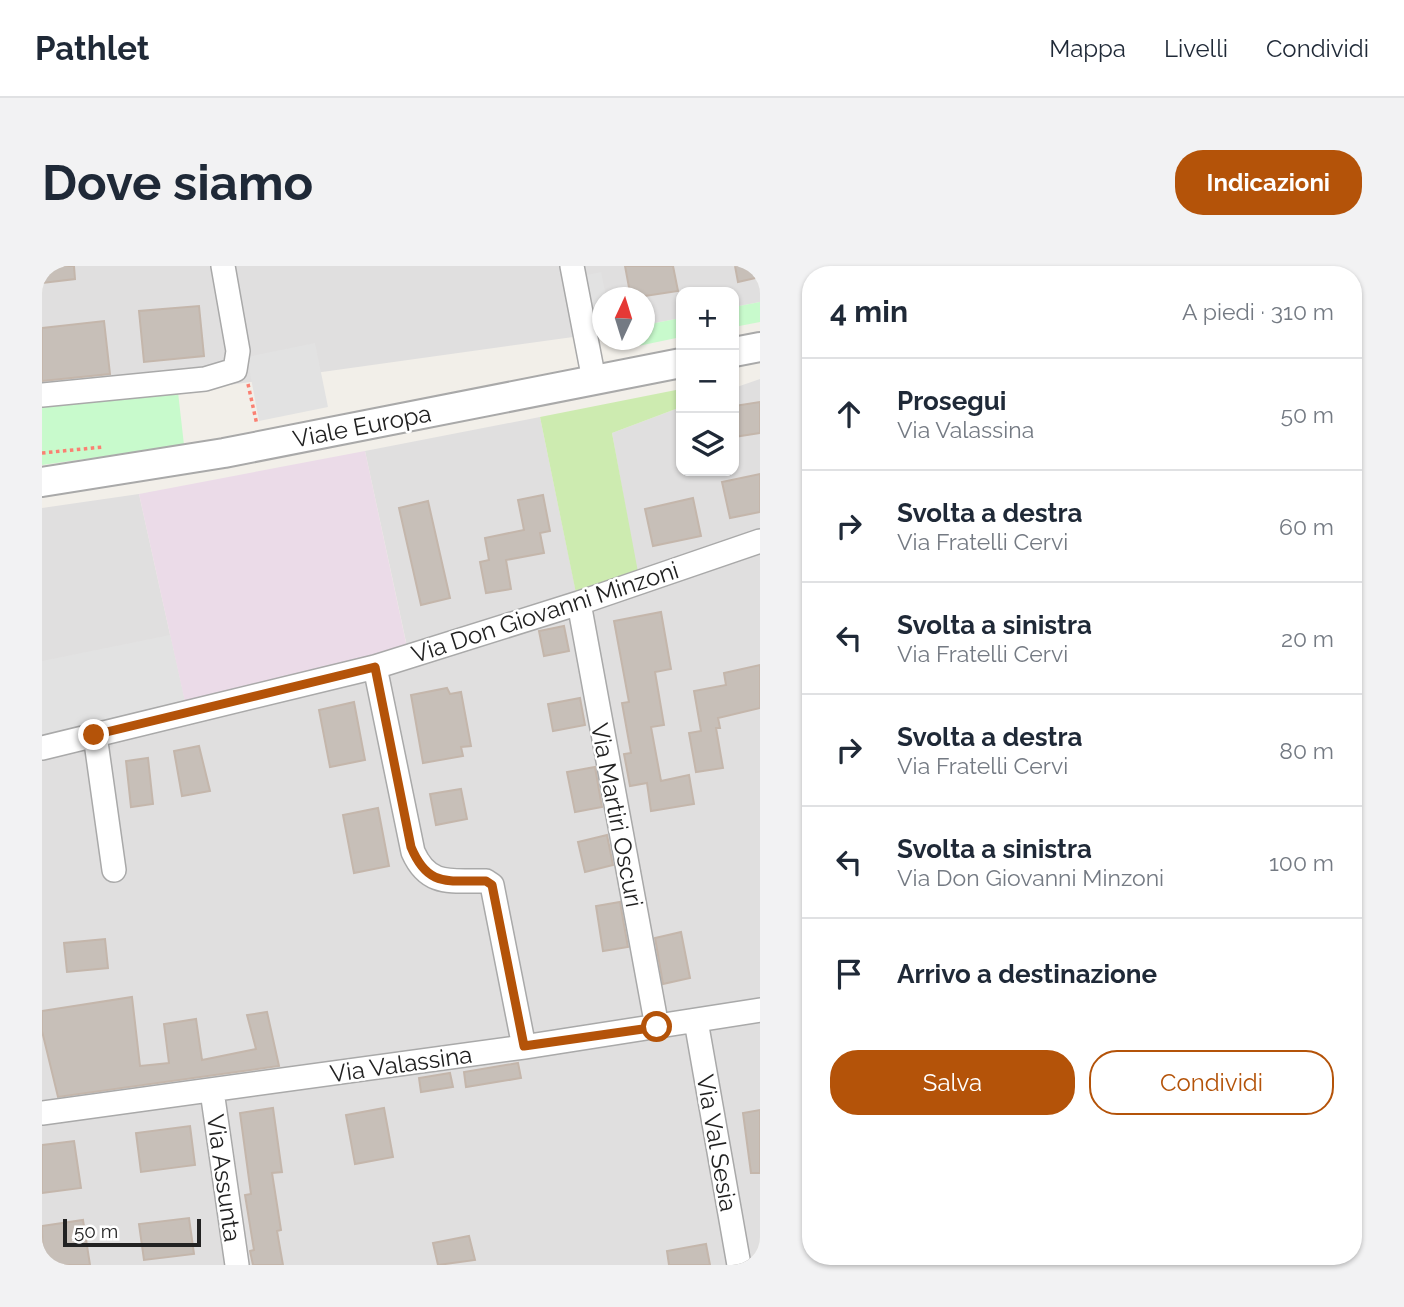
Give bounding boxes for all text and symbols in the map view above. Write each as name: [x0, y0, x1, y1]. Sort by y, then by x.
text: Pathlet: [35, 29, 149, 68]
text: Mappa: [1049, 34, 1126, 63]
text: Livelli: [1164, 34, 1228, 63]
text: Condividi: [1266, 34, 1369, 63]
button: Indicazioni: [1175, 150, 1362, 215]
text: Dove siamo: [42, 154, 313, 211]
north arrow: [592, 287, 655, 350]
map controls: [676, 287, 739, 476]
button: +: [676, 287, 739, 350]
text: 4 min: [830, 294, 908, 329]
text: A piedi · 310 m: [1182, 298, 1334, 325]
button: −: [676, 350, 739, 413]
text: Prosegui: [897, 386, 1006, 416]
icon: ahead: [830, 395, 868, 433]
street label: Viale Europa: [290, 398, 434, 454]
text: 50 m: [1280, 401, 1334, 428]
button: layers: [676, 413, 739, 476]
text: Via Valassina: [897, 416, 1034, 443]
text: Svolta a destra: [897, 498, 1083, 528]
icon: right: [830, 507, 868, 545]
text: 60 m: [1279, 513, 1334, 540]
text: Via Fratelli Cervi: [897, 528, 1068, 555]
street label: Via Don Giovanni Minzoni: [408, 555, 682, 669]
text: Svolta a sinistra: [897, 610, 1092, 640]
icon: left: [830, 619, 868, 657]
text: 20 m: [1281, 625, 1334, 652]
text: Via Fratelli Cervi: [897, 640, 1068, 667]
route end: [78, 719, 109, 750]
street label: Via Martiri Oscuri: [585, 720, 649, 910]
text: Svolta a destra: [897, 722, 1083, 752]
icon: right: [830, 731, 868, 769]
text: 80 m: [1279, 737, 1334, 764]
text: Via Fratelli Cervi: [897, 752, 1068, 779]
text: Svolta a sinistra: [897, 834, 1092, 864]
icon: left: [830, 843, 868, 881]
text: 100 m: [1269, 849, 1334, 876]
text: Via Don Giovanni Minzoni: [897, 864, 1164, 891]
icon: arrive: [830, 955, 868, 993]
text: Arrivo a destinazione: [897, 959, 1157, 989]
route start: [641, 1011, 672, 1042]
street label: Via Valassina: [328, 1040, 474, 1088]
button: Salva: [830, 1050, 1075, 1115]
button: Condividi: [1089, 1050, 1334, 1115]
street label: Via Val Sesia: [691, 1072, 743, 1214]
street label: Via Assunta: [201, 1112, 247, 1244]
scale bar: [63, 1216, 201, 1248]
text: 50 m: [74, 1220, 118, 1242]

